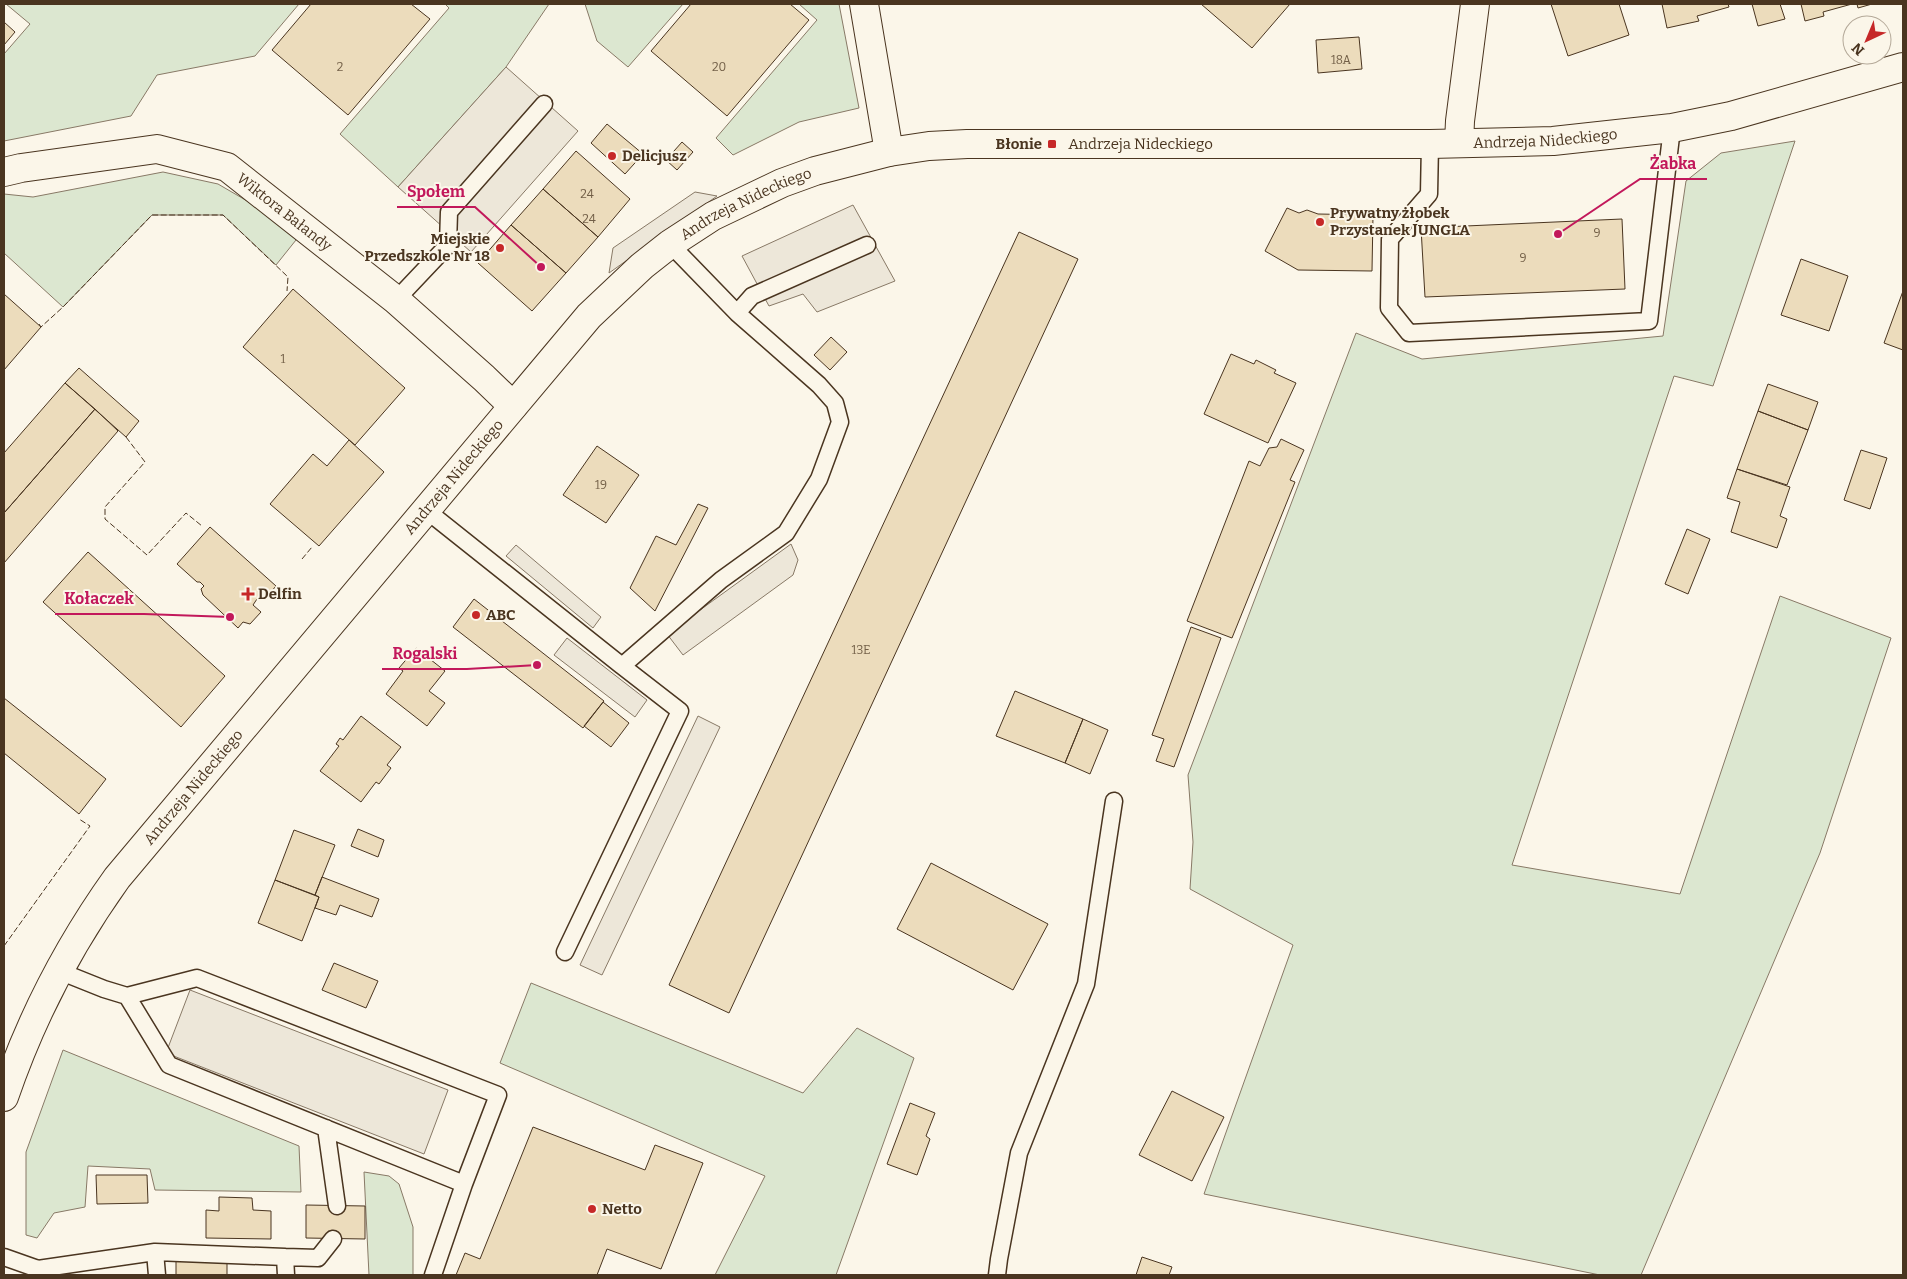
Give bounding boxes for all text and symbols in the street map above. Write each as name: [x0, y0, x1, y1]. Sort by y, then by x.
north arrow: [1842, 15, 1892, 65]
text: N: [1848, 39, 1868, 59]
house number: 18A: [1331, 53, 1352, 67]
house number: 2: [337, 60, 343, 74]
house number: 20: [712, 60, 726, 74]
street label: Andrzeja Nideckiego: [1473, 125, 1618, 152]
place label: Błonie: [995, 135, 1042, 153]
street label: Andrzeja Nideckiego: [1068, 135, 1213, 153]
marker: Błonie: [1046, 138, 1058, 150]
place label: Delicjusz: [622, 147, 687, 165]
callout: Żabka: [1640, 148, 1707, 179]
marker: Delicjusz: [606, 150, 618, 162]
text: Żabka: [1650, 154, 1696, 173]
street label: Andrzeja Nideckiego: [677, 164, 814, 244]
street label: Wiktora Bałandy: [233, 169, 335, 255]
callout: Społem: [397, 176, 475, 207]
text: Społem: [407, 182, 466, 201]
house number: 24: [580, 187, 594, 201]
place label: Prywatny żłobek Przystanek JUNGLA: [1330, 204, 1470, 239]
house number: 24: [582, 212, 596, 226]
marker: Prywatny żłobek Przystanek JUNGLA: [1314, 216, 1326, 228]
house number: 9: [1593, 226, 1601, 240]
place label: Miejskie Przedszkole Nr 18: [365, 230, 490, 265]
marker: Miejskie Przedszkole Nr 18: [494, 242, 506, 254]
house number: 9: [1519, 251, 1527, 265]
house number: 1: [281, 352, 286, 366]
street label: Andrzeja Nideckiego: [400, 416, 507, 538]
house number: 19: [595, 478, 607, 492]
callout: Kołaczek: [55, 583, 144, 614]
place label: Delfin: [258, 585, 302, 603]
marker: Delfin: [242, 588, 254, 600]
text: Kołaczek: [64, 589, 134, 608]
place label: ABC: [486, 606, 515, 624]
marker: ABC: [470, 609, 482, 621]
callout: Rogalski: [382, 638, 467, 669]
house number: 13E: [852, 643, 870, 657]
text: Rogalski: [393, 644, 457, 663]
street label: Andrzeja Nideckiego: [140, 726, 247, 848]
place label: Netto: [602, 1200, 642, 1218]
marker: Netto: [586, 1203, 598, 1215]

